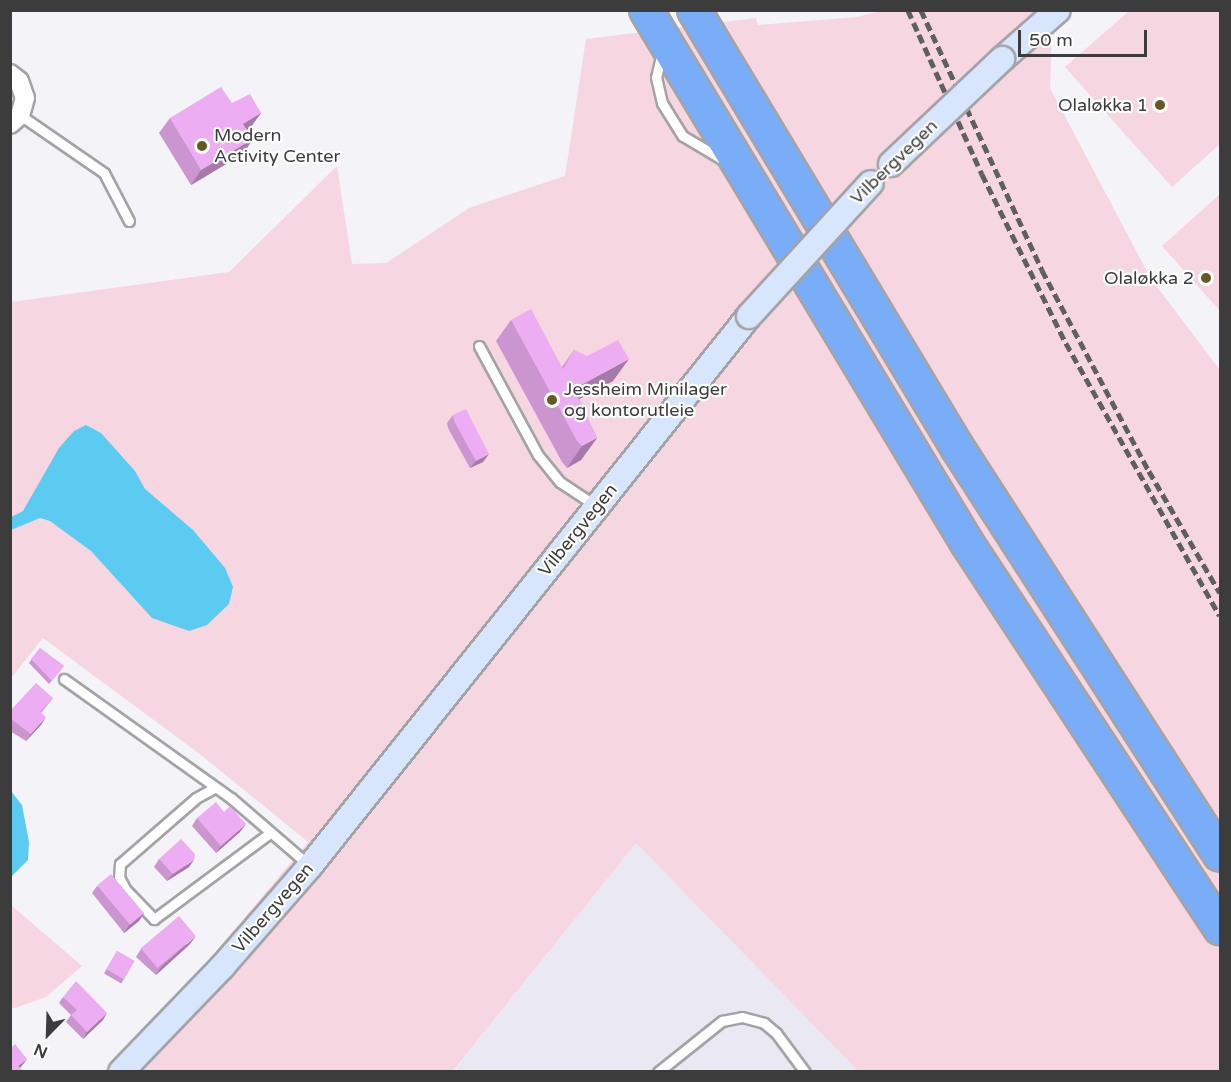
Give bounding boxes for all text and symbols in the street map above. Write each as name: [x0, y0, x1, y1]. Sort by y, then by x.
scale bar: [1021, 18, 1150, 56]
text: 50 m: [1029, 29, 1073, 51]
place label: Olaløkka 1: [1058, 94, 1148, 116]
marker: Olaløkka 1: [1153, 98, 1167, 112]
street label: Vilbergvegen: [846, 115, 942, 209]
place label: Modern Activity Center: [214, 125, 340, 168]
marker: Modern Activity Center: [195, 139, 209, 153]
place label: Olaløkka 2: [1104, 267, 1194, 289]
marker: Olaløkka 2: [1199, 271, 1213, 285]
place label: Jessheim Minilager og kontorutleie: [564, 379, 727, 422]
marker: Jessheim Minilager og kontorutleie: [545, 393, 559, 407]
street label: Vilbergvegen: [534, 479, 622, 581]
street label: Vilbergvegen: [228, 858, 318, 958]
north arrow: [18, 1004, 78, 1064]
text: N: [31, 1039, 51, 1062]

